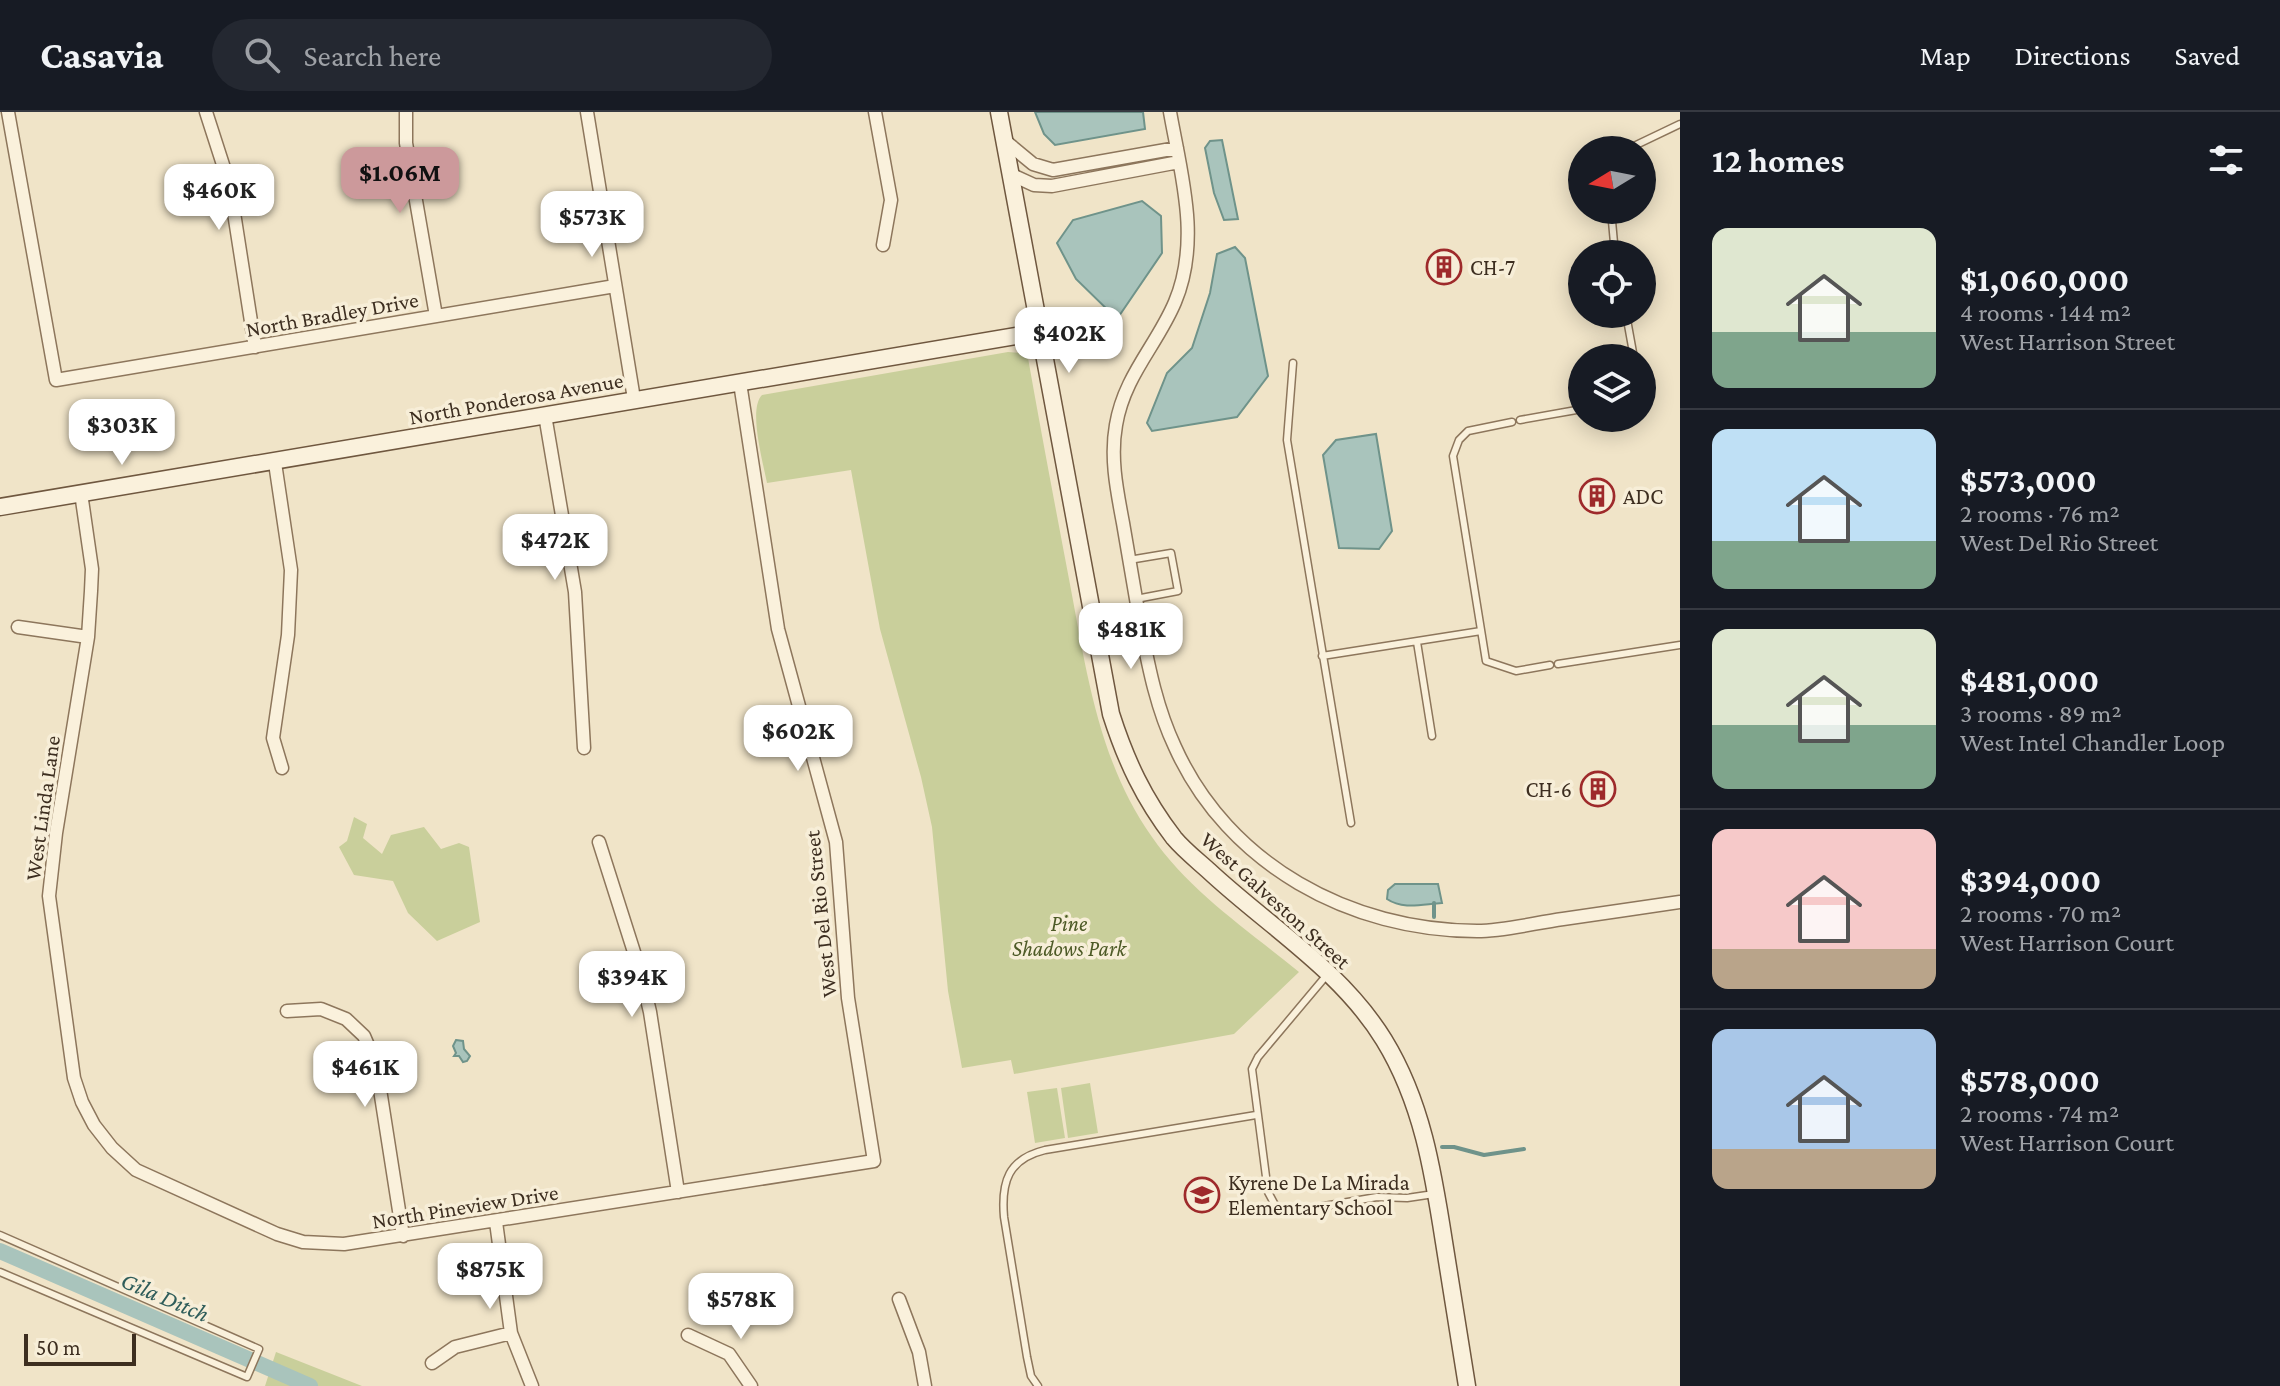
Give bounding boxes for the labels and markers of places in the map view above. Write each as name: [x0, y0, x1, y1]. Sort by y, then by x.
pin: $1.06M: [335, 147, 465, 215]
pin: $460K: [163, 164, 275, 232]
pin: $573K: [536, 191, 648, 259]
building icon: CH-7: [1425, 248, 1463, 286]
place label: CH-7: [1470, 255, 1515, 280]
pin: $402K: [1013, 307, 1125, 375]
pin: $303K: [66, 399, 178, 467]
building icon: ADC: [1578, 477, 1616, 515]
place label: ADC: [1623, 484, 1663, 509]
pin: $472K: [499, 514, 611, 582]
pin: $481K: [1075, 603, 1187, 671]
pin: $602K: [742, 705, 854, 773]
building icon: CH-6: [1579, 770, 1617, 808]
place label: CH-6: [1525, 777, 1572, 802]
pin: $394K: [576, 951, 688, 1019]
pin: $461K: [309, 1041, 421, 1109]
place label: Kyrene De La Mirada Elementary School: [1228, 1170, 1410, 1220]
school or university icon: Kyrene De La Mirada Elementary School: [1183, 1176, 1221, 1214]
pin: $875K: [434, 1243, 546, 1311]
pin: $578K: [685, 1273, 797, 1341]

